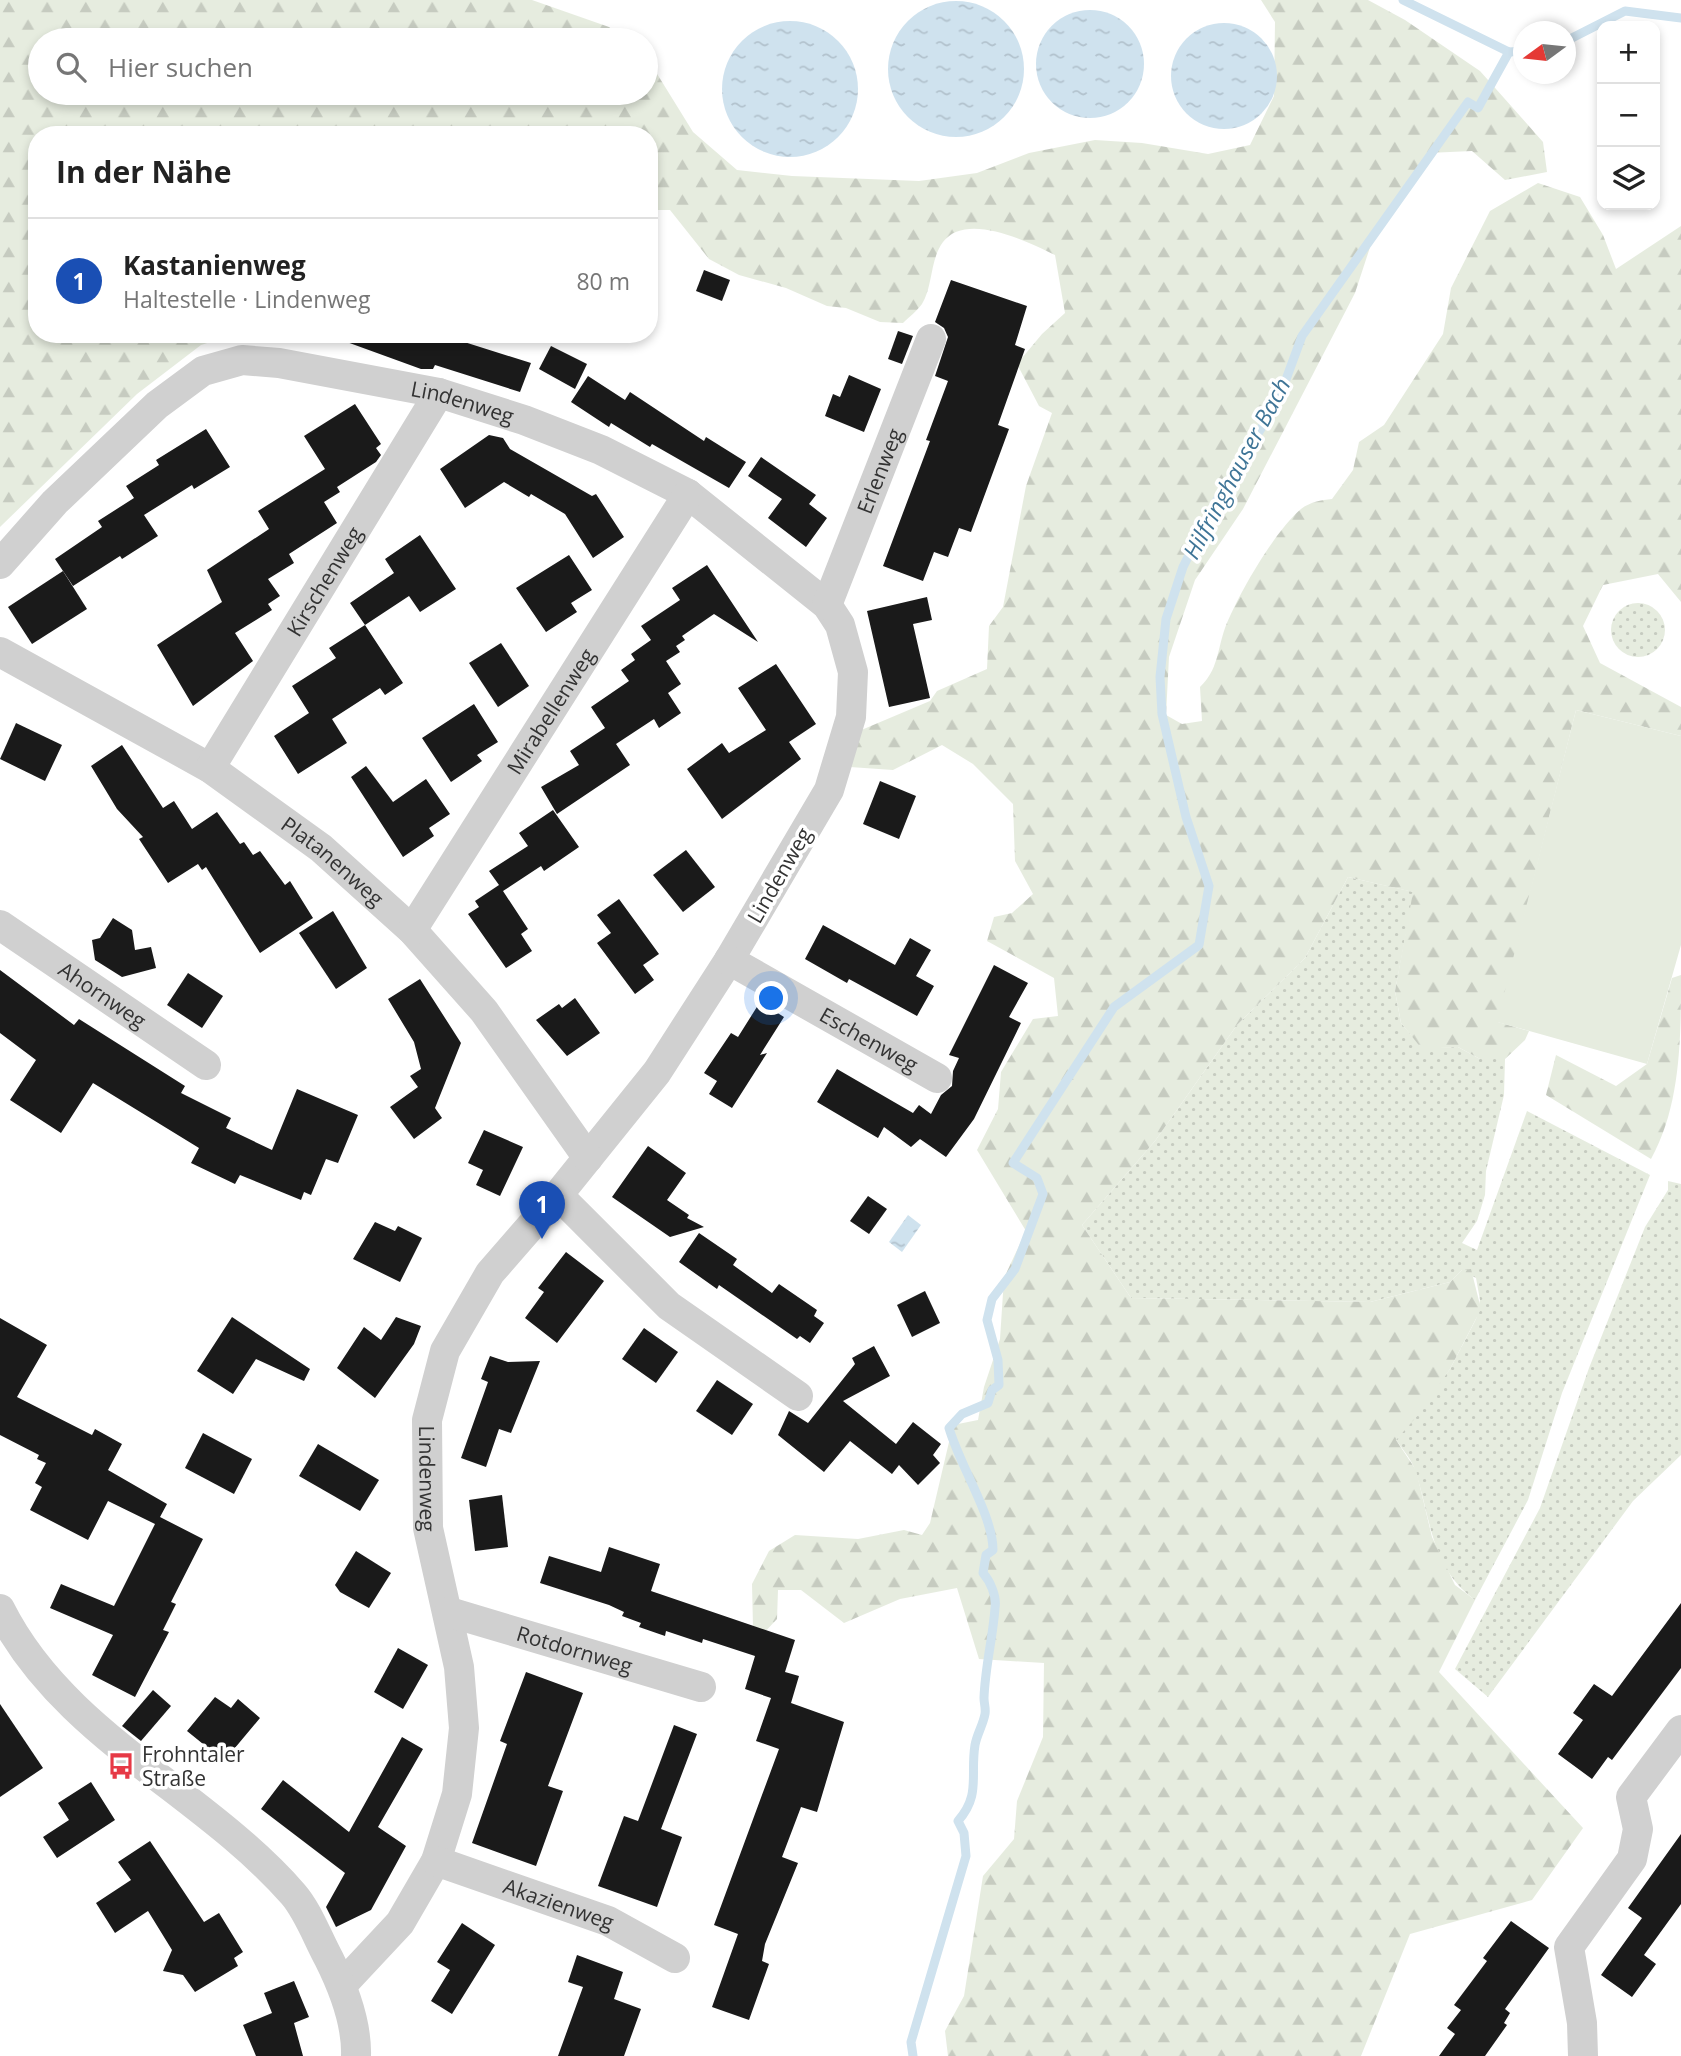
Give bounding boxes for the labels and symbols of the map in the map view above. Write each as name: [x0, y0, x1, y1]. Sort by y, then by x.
north arrow: [1513, 21, 1576, 84]
water label: Hilfringhauser Bach: [1175, 372, 1297, 564]
street label: Lindenweg: [409, 374, 517, 430]
street label: Erlenweg: [850, 424, 909, 518]
street label: Kirschenweg: [280, 521, 368, 641]
street label: Mirabellenweg: [500, 643, 601, 779]
street label: Platanenweg: [276, 810, 390, 912]
street label: Lindenweg: [740, 822, 818, 928]
street label: Ahornweg: [53, 955, 152, 1034]
your location: [754, 981, 788, 1015]
street label: Eschenweg: [815, 1000, 923, 1078]
pin: 1: [519, 1181, 565, 1239]
street label: Lindenweg: [413, 1425, 442, 1532]
street label: Rotdornweg: [513, 1619, 636, 1680]
place label: Frohntaler Straße: [142, 1740, 245, 1792]
bus stop icon: Frohntaler Straße: [106, 1751, 136, 1781]
street label: Akazienweg: [500, 1872, 618, 1936]

